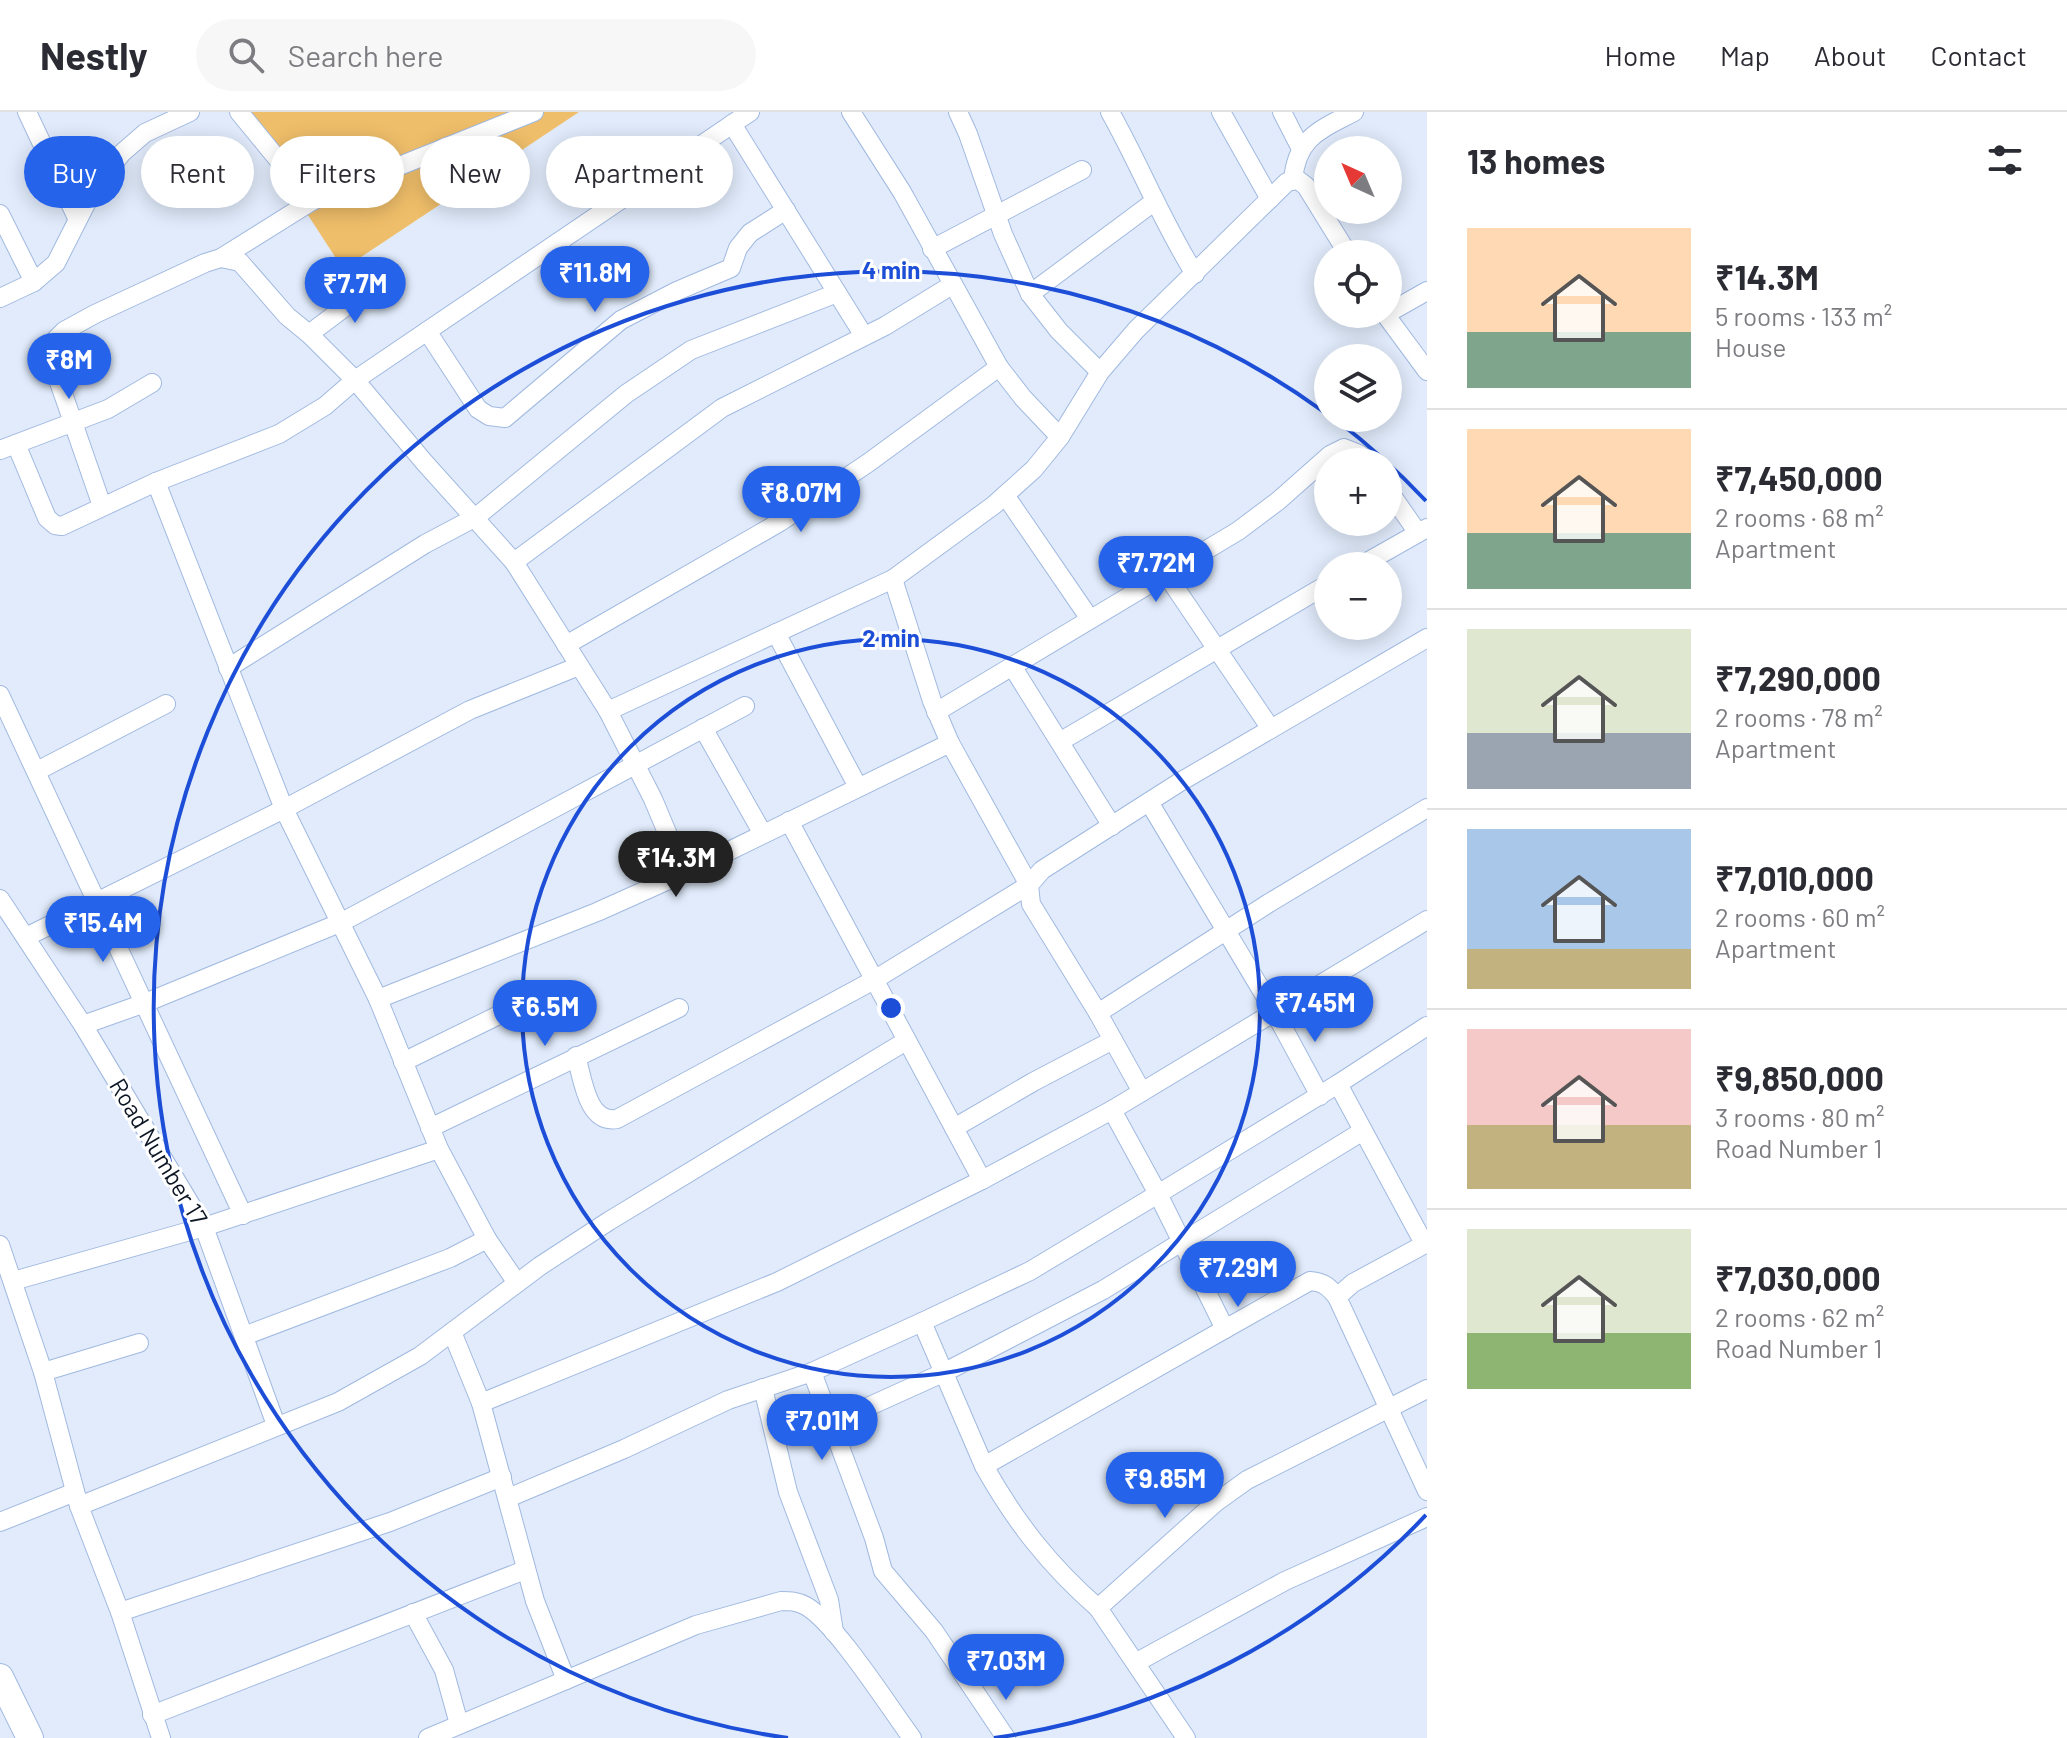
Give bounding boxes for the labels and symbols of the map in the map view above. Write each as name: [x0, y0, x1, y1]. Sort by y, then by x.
north arrow: [1314, 136, 1402, 224]
pin: ₹11.8M: [530, 246, 660, 314]
text: 4 min: [862, 255, 920, 284]
pin: ₹7.7M: [299, 257, 411, 325]
pin: ₹8M: [30, 333, 108, 401]
pin: ₹8.07M: [736, 466, 866, 534]
pin: ₹7.72M: [1091, 536, 1221, 604]
text: 2 min: [862, 623, 920, 652]
pin: ₹14.3M: [611, 831, 741, 899]
pin: ₹15.4M: [38, 896, 168, 964]
pin: ₹7.45M: [1250, 976, 1380, 1044]
pin: ₹6.5M: [489, 980, 601, 1048]
centre of rings: [877, 994, 905, 1022]
street label: Road Number 17: [104, 1073, 214, 1230]
pin: ₹7.29M: [1173, 1241, 1303, 1309]
pin: ₹7.01M: [757, 1394, 887, 1462]
pin: ₹9.85M: [1100, 1452, 1230, 1520]
pin: ₹7.03M: [941, 1634, 1071, 1702]

